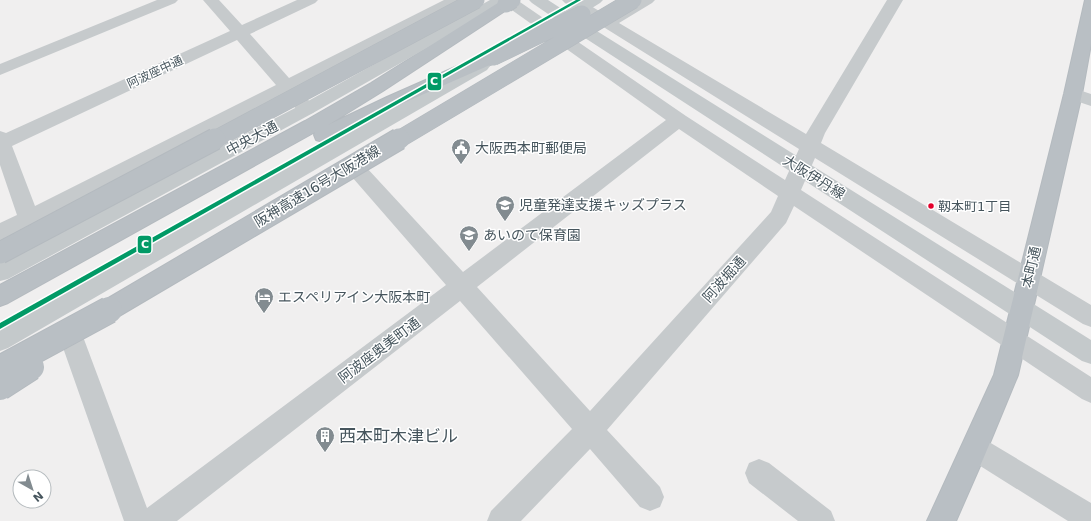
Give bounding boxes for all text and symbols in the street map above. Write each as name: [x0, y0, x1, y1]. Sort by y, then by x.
street label: 阿波座中通: [125, 53, 185, 91]
line badge: C: [427, 72, 442, 91]
text: C: [430, 75, 438, 88]
street label: 中央大通: [224, 118, 280, 158]
public building icon: 大阪西本町郵便局: [450, 137, 472, 165]
place label: 大阪西本町郵便局: [475, 140, 587, 156]
street label: 阪神高速16号大阪港線: [251, 142, 383, 230]
street label: 大阪伊丹線: [780, 152, 848, 202]
school or university icon: 児童発達支援キッズプラス: [494, 194, 516, 222]
place label: 児童発達支援キッズプラス: [519, 197, 687, 213]
place label: 靱本町1丁目: [938, 199, 1011, 214]
marker: 靱本町1丁目: [926, 201, 936, 211]
school or university icon: あいのて保育園: [458, 224, 480, 252]
place label: あいのて保育園: [483, 227, 581, 243]
line badge: C: [137, 235, 152, 254]
text: C: [141, 238, 149, 251]
street label: 本町通: [1018, 245, 1044, 289]
street label: 阿波堀通: [699, 253, 749, 305]
hotel icon: エスペリアイン大阪本町: [253, 286, 275, 314]
place label: エスペリアイン大阪本町: [278, 289, 430, 305]
street label: 阿波座奥美町通: [335, 314, 423, 386]
building icon: 西本町木津ビル: [314, 425, 336, 453]
place label: 西本町木津ビル: [339, 426, 458, 446]
north arrow: [12, 469, 52, 509]
text: N: [30, 488, 46, 504]

